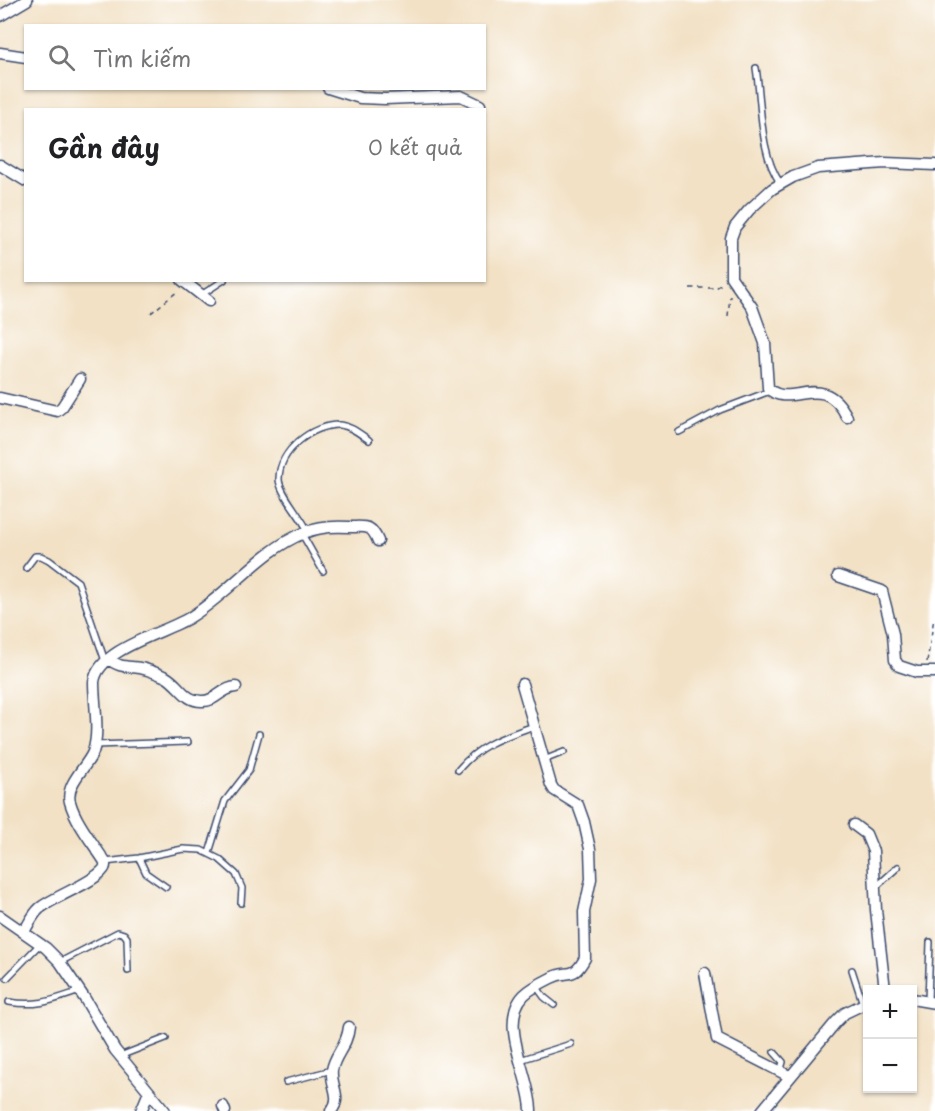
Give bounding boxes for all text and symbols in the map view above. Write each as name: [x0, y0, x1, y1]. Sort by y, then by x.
search box: [24, 24, 486, 90]
icon: search: [45, 41, 78, 74]
text: Tìm kiếm: [93, 41, 191, 74]
text: Gần đây: [48, 128, 160, 167]
text: 0 kết quả: [368, 132, 462, 162]
map controls: [863, 985, 917, 1093]
button: +: [863, 985, 917, 1039]
button: −: [863, 1039, 917, 1093]

